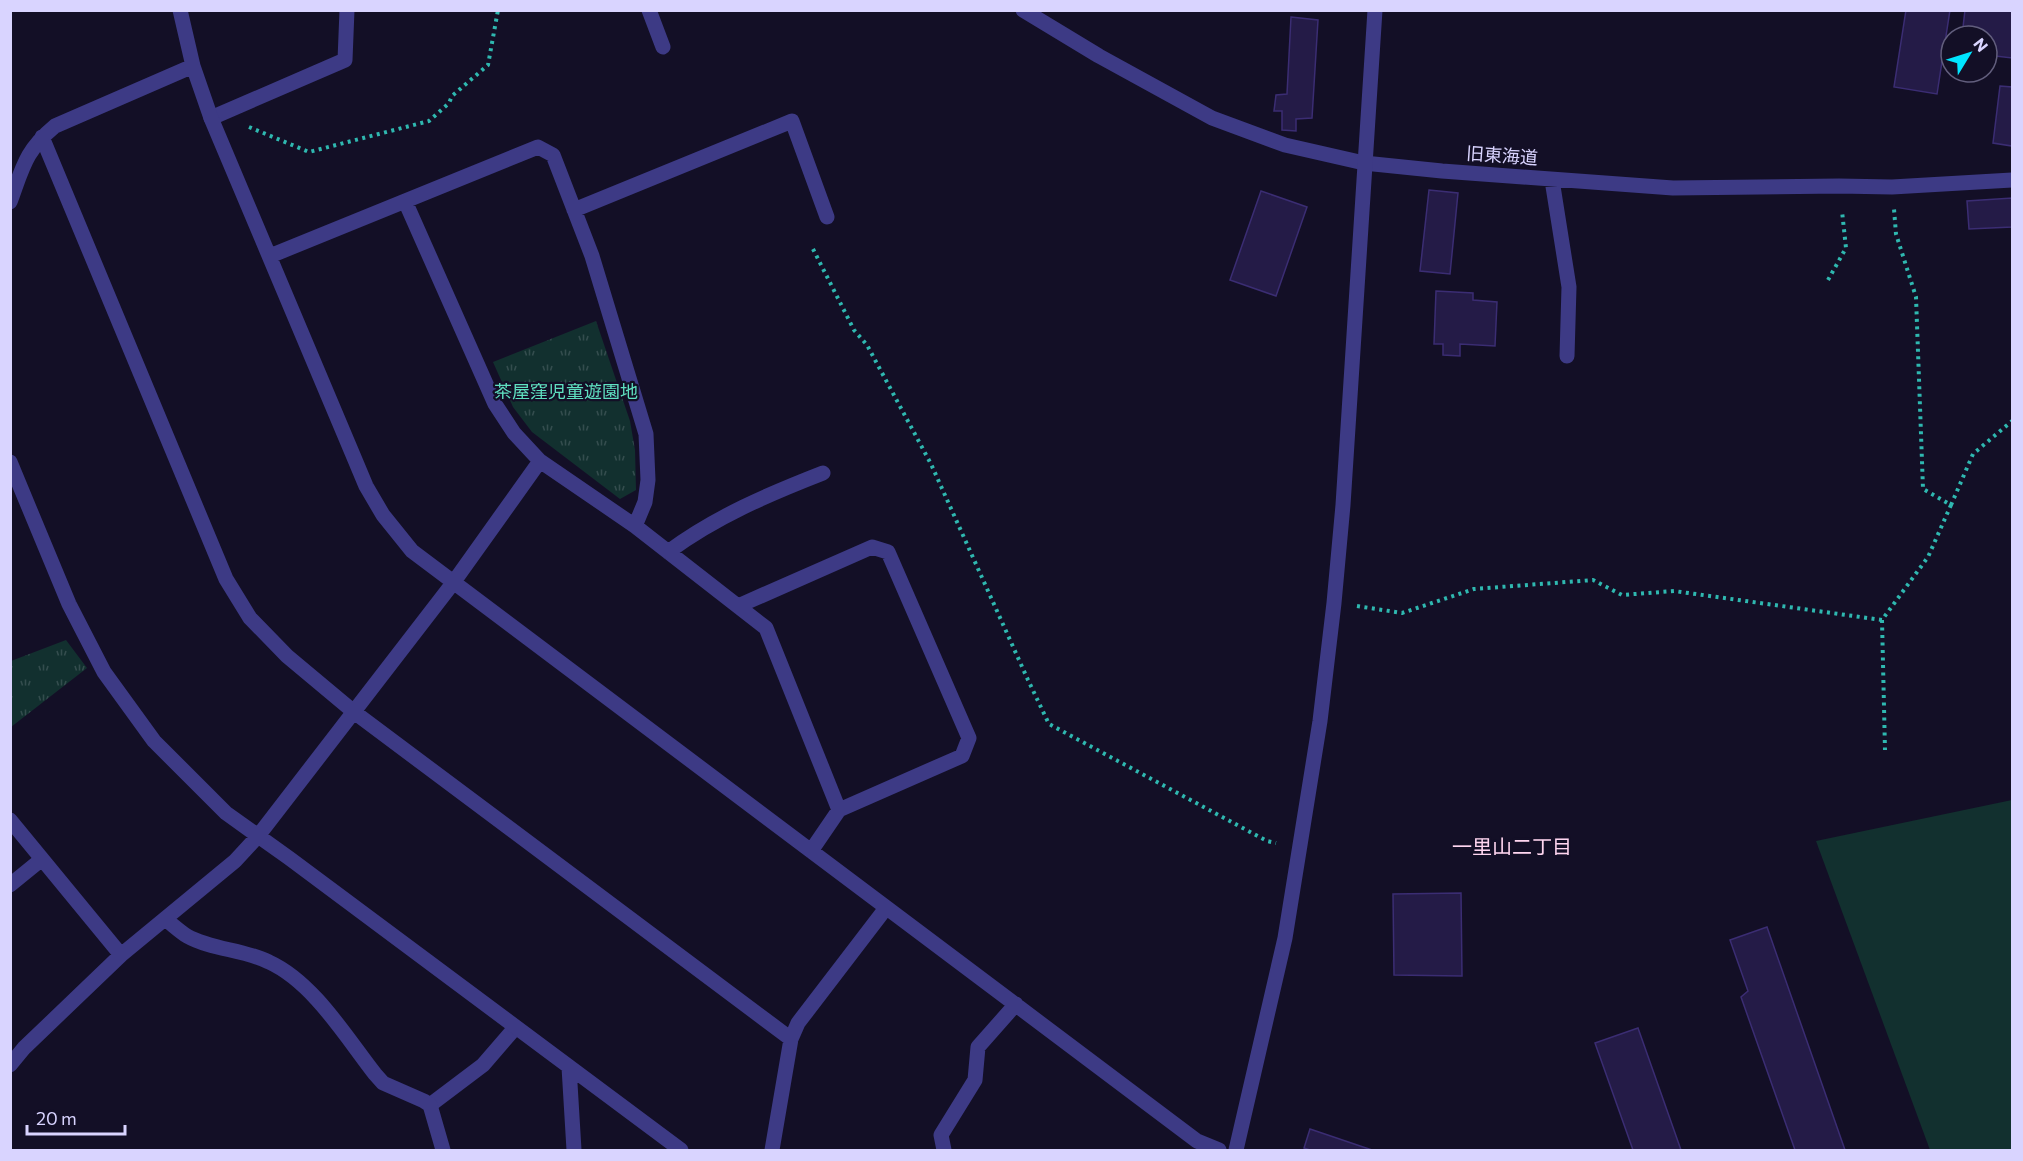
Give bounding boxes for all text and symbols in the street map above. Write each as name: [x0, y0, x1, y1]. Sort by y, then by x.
north arrow: [1939, 24, 1999, 84]
text: N: [1970, 34, 1992, 55]
street label: 旧東海道: [1465, 142, 1539, 168]
park label: 茶屋窪児童遊園地: [494, 380, 638, 402]
district label: 一里山二丁目: [1452, 834, 1572, 858]
scale bar: [27, 1098, 124, 1136]
text: 20 m: [36, 1107, 77, 1129]

